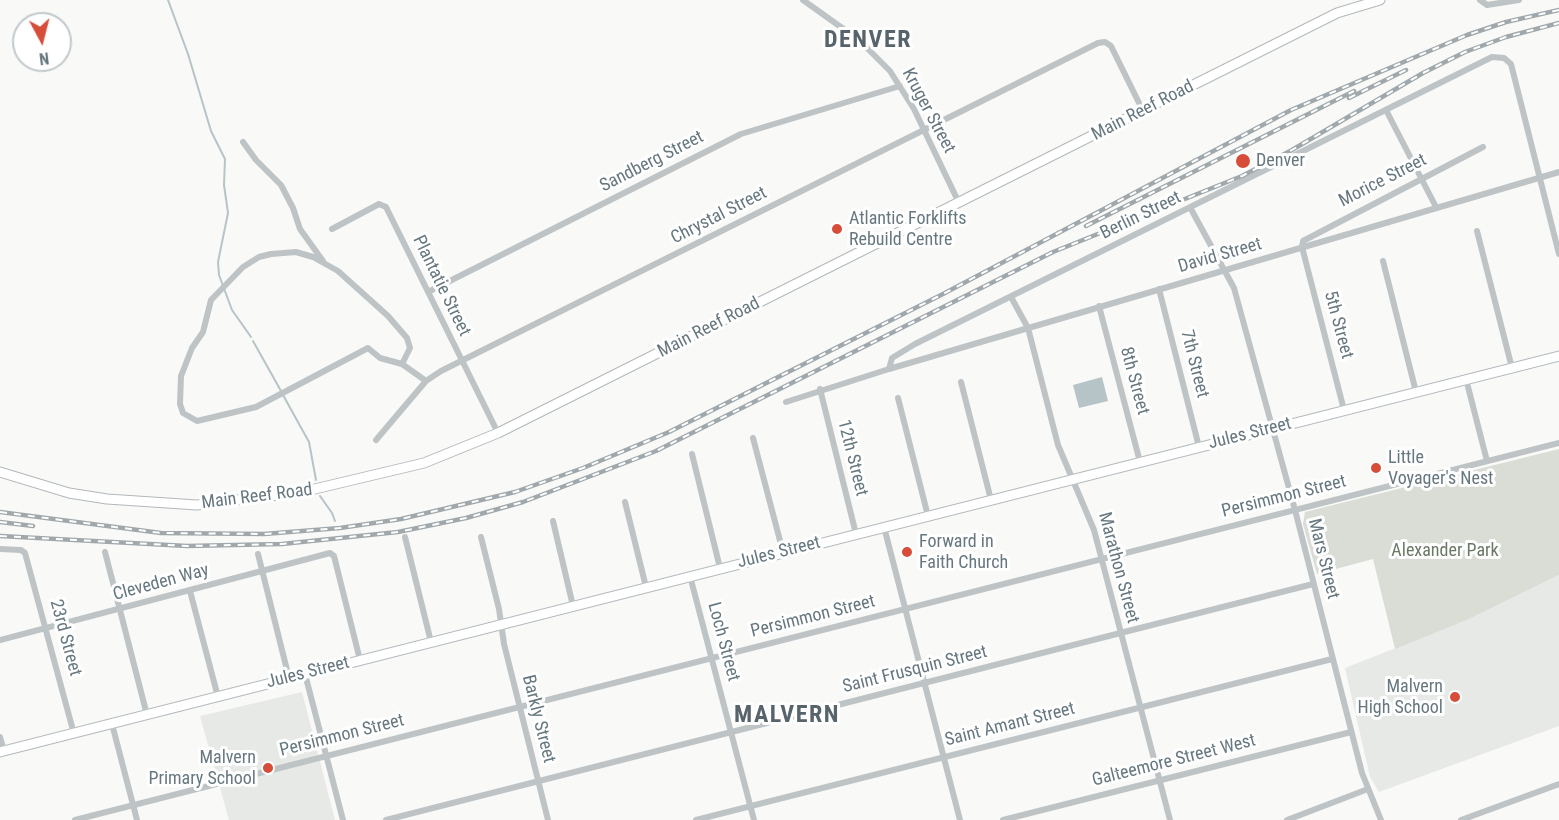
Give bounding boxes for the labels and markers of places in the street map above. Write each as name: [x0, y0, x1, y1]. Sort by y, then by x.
place label: Denver: [1256, 150, 1305, 172]
marker: Denver: [1234, 152, 1252, 170]
place label: Atlantic Forklifts Rebuild Centre: [849, 208, 967, 250]
marker: Atlantic Forklifts Rebuild Centre: [830, 222, 844, 236]
place label: Little Voyager's Nest: [1388, 447, 1493, 490]
marker: Little Voyager's Nest: [1369, 461, 1383, 475]
place label: Forward in Faith Church: [919, 531, 1008, 574]
marker: Forward in Faith Church: [900, 545, 914, 559]
place label: Malvern High School: [1357, 676, 1443, 718]
marker: Malvern High School: [1448, 690, 1462, 704]
place label: Malvern Primary School: [148, 747, 256, 789]
marker: Malvern Primary School: [261, 761, 275, 775]

